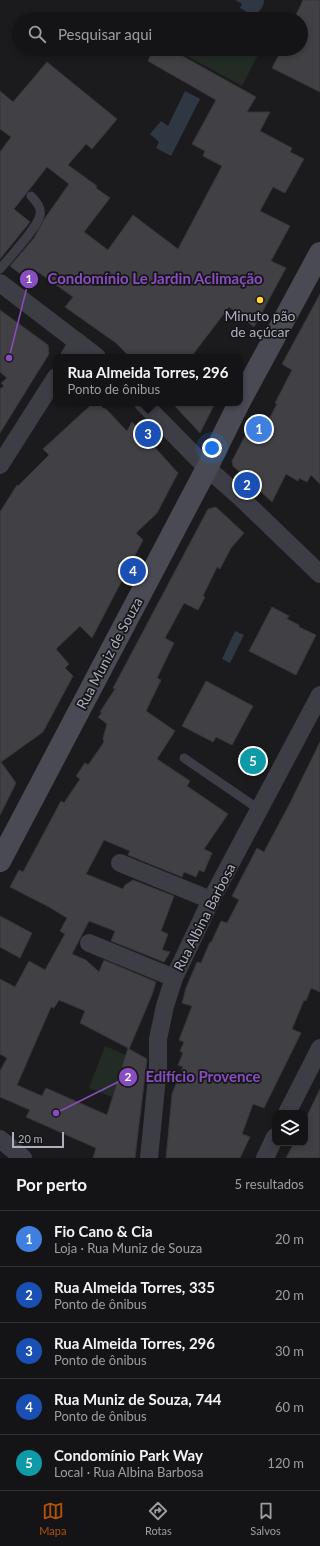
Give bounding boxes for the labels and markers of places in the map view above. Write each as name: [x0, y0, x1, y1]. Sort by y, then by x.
callout: Condomínio Le Jardin Aclimação: [19, 265, 271, 292]
marker: Minuto pão de açúcar: [255, 295, 265, 305]
place label: Minuto pão de açúcar: [224, 307, 296, 340]
pin: 1: [246, 414, 272, 444]
pin: 3: [135, 419, 161, 449]
pin: 2: [234, 470, 260, 500]
pin: 4: [120, 556, 146, 586]
pin: 5: [240, 746, 266, 776]
callout: Edifício Provence: [118, 1063, 269, 1090]

